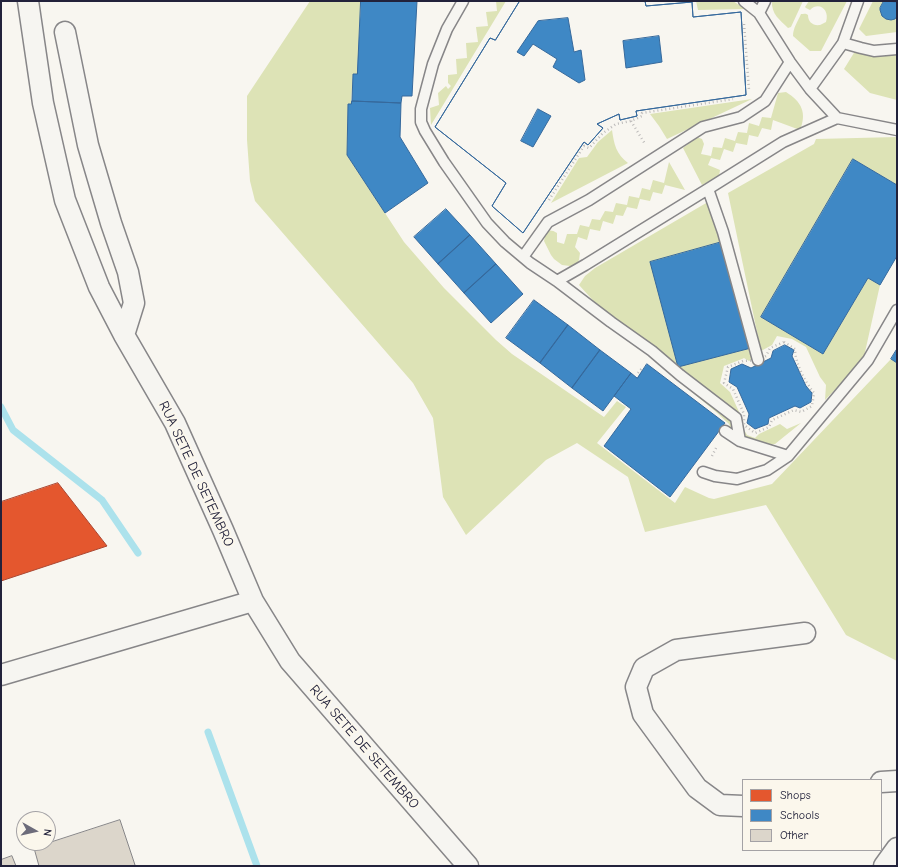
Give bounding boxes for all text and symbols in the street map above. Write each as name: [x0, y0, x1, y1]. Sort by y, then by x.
street label: RUA SETE DE SETEMBRO: [155, 398, 237, 550]
street label: RUA SETE DE SETEMBRO: [306, 682, 422, 812]
legend: [742, 779, 882, 851]
text: Shops: [780, 788, 811, 802]
text: Schools: [780, 808, 819, 822]
north arrow: [16, 811, 56, 851]
text: N: [40, 828, 54, 837]
text: Other: [780, 828, 808, 842]

